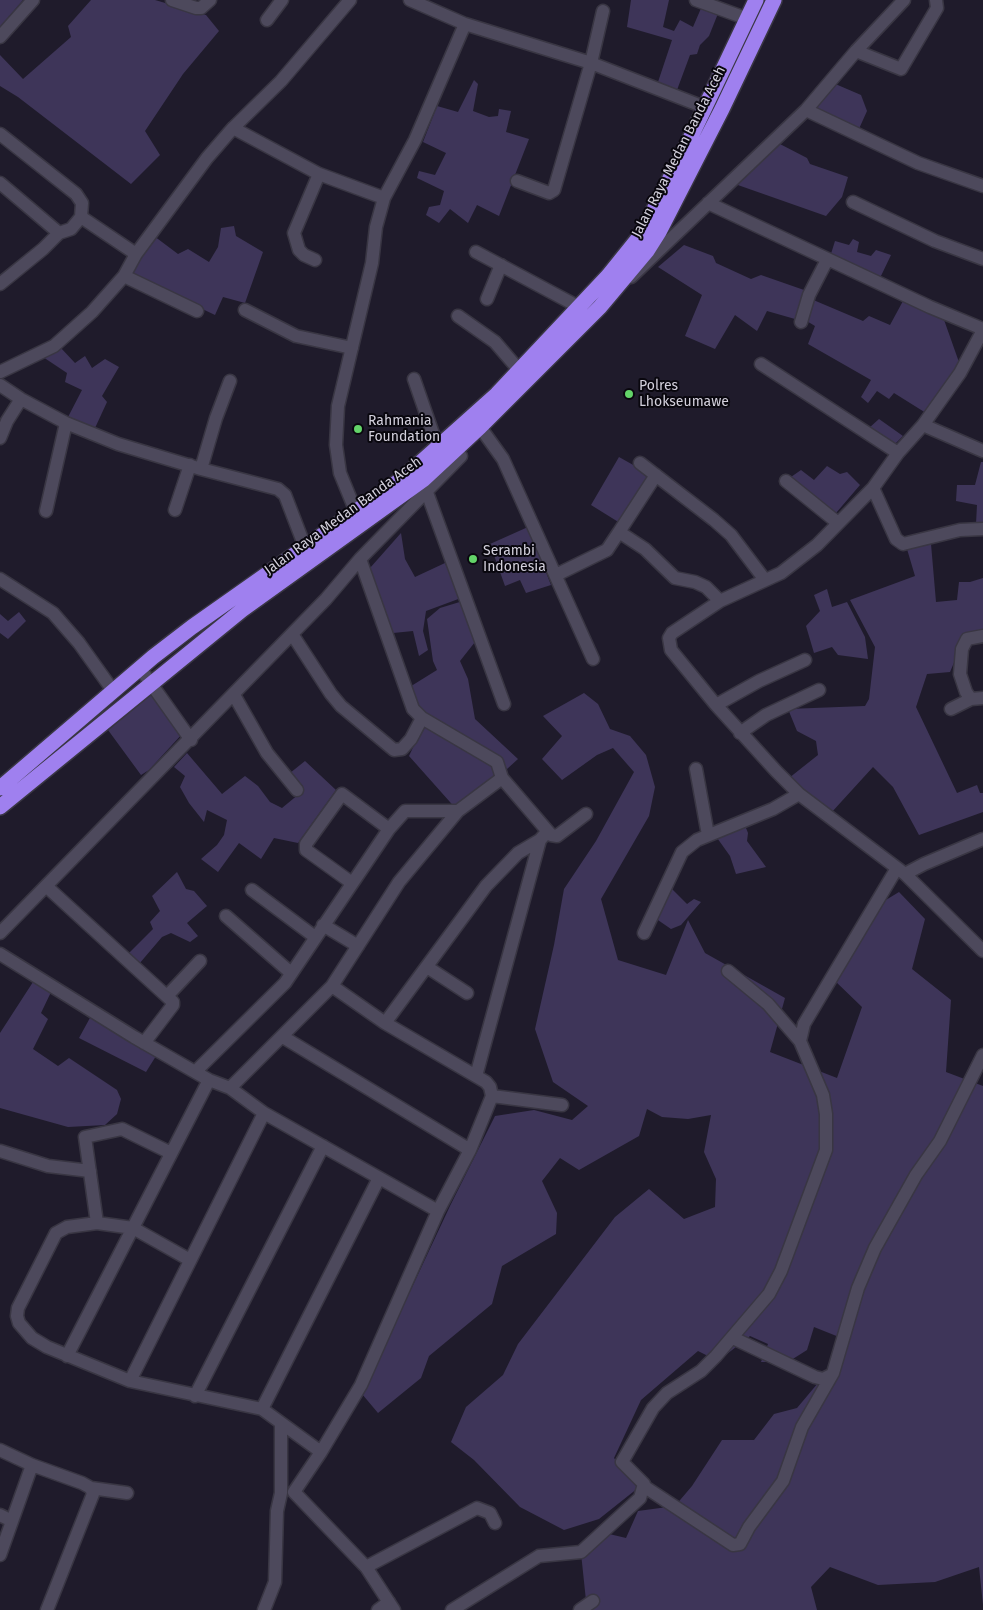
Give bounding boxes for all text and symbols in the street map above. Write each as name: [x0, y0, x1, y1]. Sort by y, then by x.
street label: Jalan Raya Medan Banda Aceh: [628, 64, 730, 240]
place label: Polres Lhokseumawe: [639, 378, 729, 411]
marker: Polres Lhokseumawe: [623, 388, 635, 400]
place label: Rahmania Foundation: [368, 413, 440, 446]
marker: Rahmania Foundation: [352, 423, 364, 435]
street label: Jalan Raya Medan Banda Aceh: [261, 453, 425, 579]
place label: Serambi Indonesia: [483, 543, 546, 576]
marker: Serambi Indonesia: [467, 553, 479, 565]

